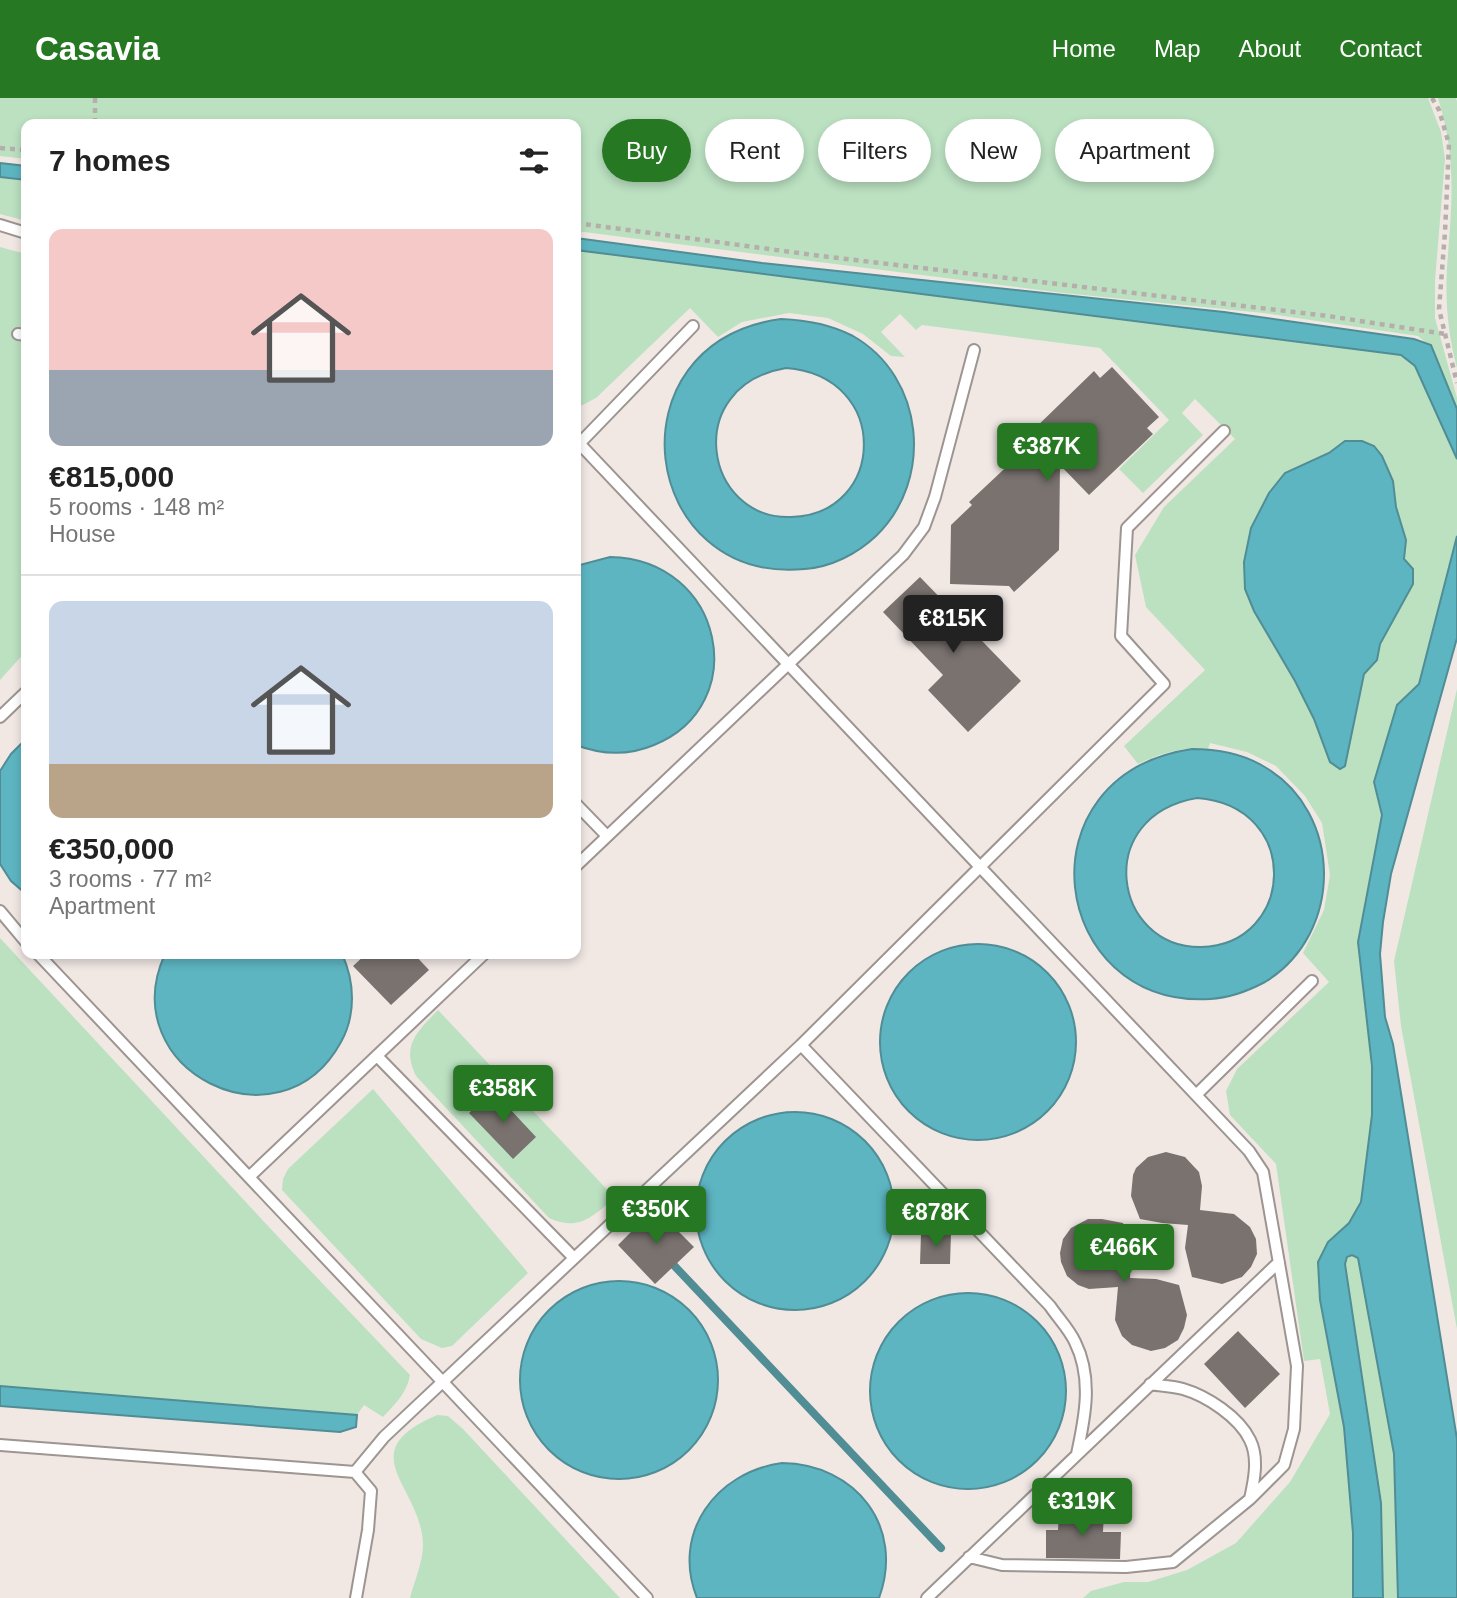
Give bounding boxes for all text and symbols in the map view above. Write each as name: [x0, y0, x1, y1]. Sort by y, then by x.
text: Casavia: [35, 30, 160, 67]
text: Home: [1052, 35, 1116, 62]
text: Map: [1154, 35, 1201, 62]
text: About: [1239, 35, 1301, 62]
text: Contact: [1339, 35, 1422, 62]
chip: Buy: [602, 119, 691, 182]
chip: Rent: [705, 119, 804, 182]
chip: Filters: [818, 119, 931, 182]
chip: New: [945, 119, 1041, 182]
chip: Apartment: [1055, 119, 1214, 182]
icon: filters: [515, 142, 553, 180]
text: 7 homes: [49, 144, 171, 177]
icon: home: [238, 275, 364, 401]
pin: €387K: [998, 424, 1096, 483]
text: €387K: [1013, 433, 1081, 459]
text: €815,000: [49, 460, 174, 493]
text: 5 rooms · 148 m²: [49, 494, 224, 520]
text: House: [49, 521, 115, 547]
pin: €815K: [904, 596, 1002, 655]
text: €815K: [919, 605, 987, 631]
icon: home: [238, 647, 364, 773]
text: €350,000: [49, 832, 174, 865]
text: 3 rooms · 77 m²: [49, 866, 211, 892]
text: Apartment: [49, 893, 155, 919]
pin: €358K: [454, 1066, 552, 1125]
text: €358K: [469, 1075, 537, 1101]
pin: €350K: [607, 1186, 705, 1246]
pin: €878K: [887, 1190, 985, 1249]
text: €350K: [622, 1196, 690, 1222]
text: €878K: [902, 1199, 970, 1225]
pin: €466K: [1075, 1224, 1173, 1284]
text: €466K: [1090, 1234, 1158, 1260]
pin: €319K: [1033, 1478, 1131, 1538]
text: €319K: [1048, 1488, 1116, 1514]

